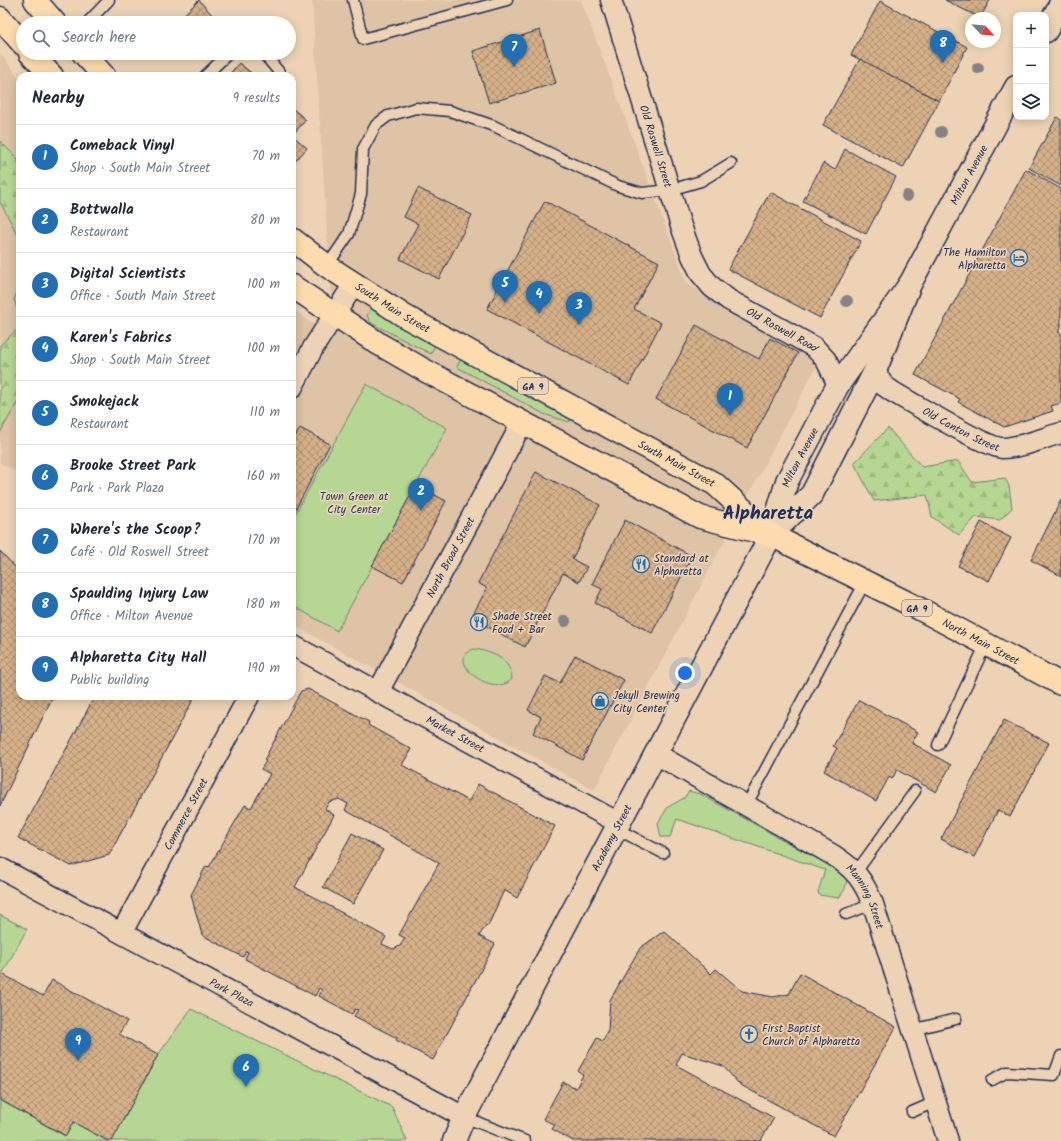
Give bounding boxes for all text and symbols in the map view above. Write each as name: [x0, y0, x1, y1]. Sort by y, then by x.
north arrow: [965, 12, 1001, 48]
map controls: [1013, 12, 1049, 120]
button: +: [1013, 12, 1049, 48]
search box: [16, 16, 296, 60]
text: Search here: [62, 26, 136, 50]
icon: search: [30, 27, 52, 49]
pin: 8: [930, 30, 956, 63]
pin: 7: [501, 34, 527, 67]
button: −: [1013, 48, 1049, 84]
button: layers: [1013, 84, 1049, 120]
text: Nearby: [32, 85, 84, 112]
text: 9 results: [233, 88, 280, 109]
street label: Old Roswell Street: [634, 103, 677, 191]
text: Comeback Vinyl: [70, 134, 174, 158]
street label: Milton Avenue: [946, 142, 993, 209]
text: 1: [43, 146, 47, 167]
text: 70 m: [252, 146, 280, 167]
text: Shop · South Main Street: [70, 158, 210, 179]
text: Bottwalla: [70, 198, 134, 222]
text: 2: [41, 210, 49, 231]
text: 80 m: [250, 210, 280, 231]
text: Restaurant: [70, 222, 129, 243]
place label: The Hamilton Alpharetta: [943, 244, 1006, 275]
hotel icon: The Hamilton Alpharetta: [1009, 248, 1029, 268]
text: Digital Scientists: [70, 262, 186, 286]
pin: 5: [492, 270, 518, 303]
text: 3: [41, 274, 49, 295]
text: 100 m: [247, 274, 280, 295]
street label: South Main Street: [351, 278, 434, 339]
pin: 4: [526, 281, 552, 314]
text: Office · South Main Street: [70, 286, 216, 307]
pin: 3: [566, 292, 592, 325]
street label: Old Roswell Road: [743, 303, 823, 357]
text: Karen's Fabrics: [70, 326, 172, 350]
text: 4: [41, 338, 49, 359]
text: 100 m: [247, 338, 280, 359]
text: Shop · South Main Street: [70, 350, 210, 371]
road number: GA 9: [518, 378, 548, 394]
pin: 1: [717, 383, 743, 416]
text: Smokejack: [70, 390, 138, 414]
text: 5: [42, 402, 48, 423]
text: 110 m: [250, 402, 280, 423]
street label: Old Canton Street: [918, 403, 1002, 457]
text: Restaurant: [70, 414, 129, 435]
street label: Milton Avenue: [778, 425, 824, 490]
street label: South Main Street: [634, 436, 719, 493]
text: Brooke Street Park: [70, 454, 195, 478]
text: 6: [41, 466, 49, 487]
text: 160 m: [247, 466, 280, 487]
text: Park · Park Plaza: [70, 478, 164, 499]
pin: 2: [408, 478, 434, 511]
park label: Town Green at City Center: [320, 488, 389, 519]
district label: Alpharetta: [723, 499, 814, 529]
street label: North Broad Street: [422, 513, 480, 601]
text: Where's the Scoop?: [70, 518, 201, 542]
text: 7: [42, 530, 48, 551]
text: 170 m: [248, 530, 280, 551]
text: Café · Old Roswell Street: [70, 542, 209, 563]
place label: Standard at Alpharetta: [654, 550, 709, 581]
restaurant icon: Standard at Alpharetta: [631, 554, 651, 574]
text: Spaulding Injury Law: [70, 582, 208, 606]
text: 8: [41, 594, 49, 615]
text: 180 m: [246, 594, 280, 615]
road number: GA 9: [902, 600, 932, 616]
text: Office · Milton Avenue: [70, 606, 193, 627]
place label: Shade Street Food + Bar: [492, 608, 552, 639]
restaurant icon: Shade Street Food + Bar: [469, 612, 489, 632]
street label: North Main Street: [939, 614, 1023, 671]
text: Alpharetta City Hall: [70, 646, 206, 670]
text: 9: [42, 658, 48, 679]
text: 190 m: [248, 658, 280, 679]
your location: [675, 663, 695, 683]
text: Public building: [70, 670, 149, 691]
place label: Jekyll Brewing City Center: [613, 687, 680, 718]
shop icon: Jekyll Brewing City Center: [590, 691, 610, 711]
street label: Market Street: [422, 712, 488, 758]
street label: Commerce Street: [160, 774, 214, 854]
street label: Academy Street: [587, 801, 638, 875]
street label: Manning Street: [841, 860, 889, 932]
street label: Park Plaza: [206, 974, 257, 1013]
place label: First Baptist Church of Alpharetta: [762, 1020, 860, 1051]
church icon: First Baptist Church of Alpharetta: [739, 1024, 759, 1044]
pin: 9: [65, 1028, 91, 1061]
pin: 6: [233, 1054, 259, 1087]

